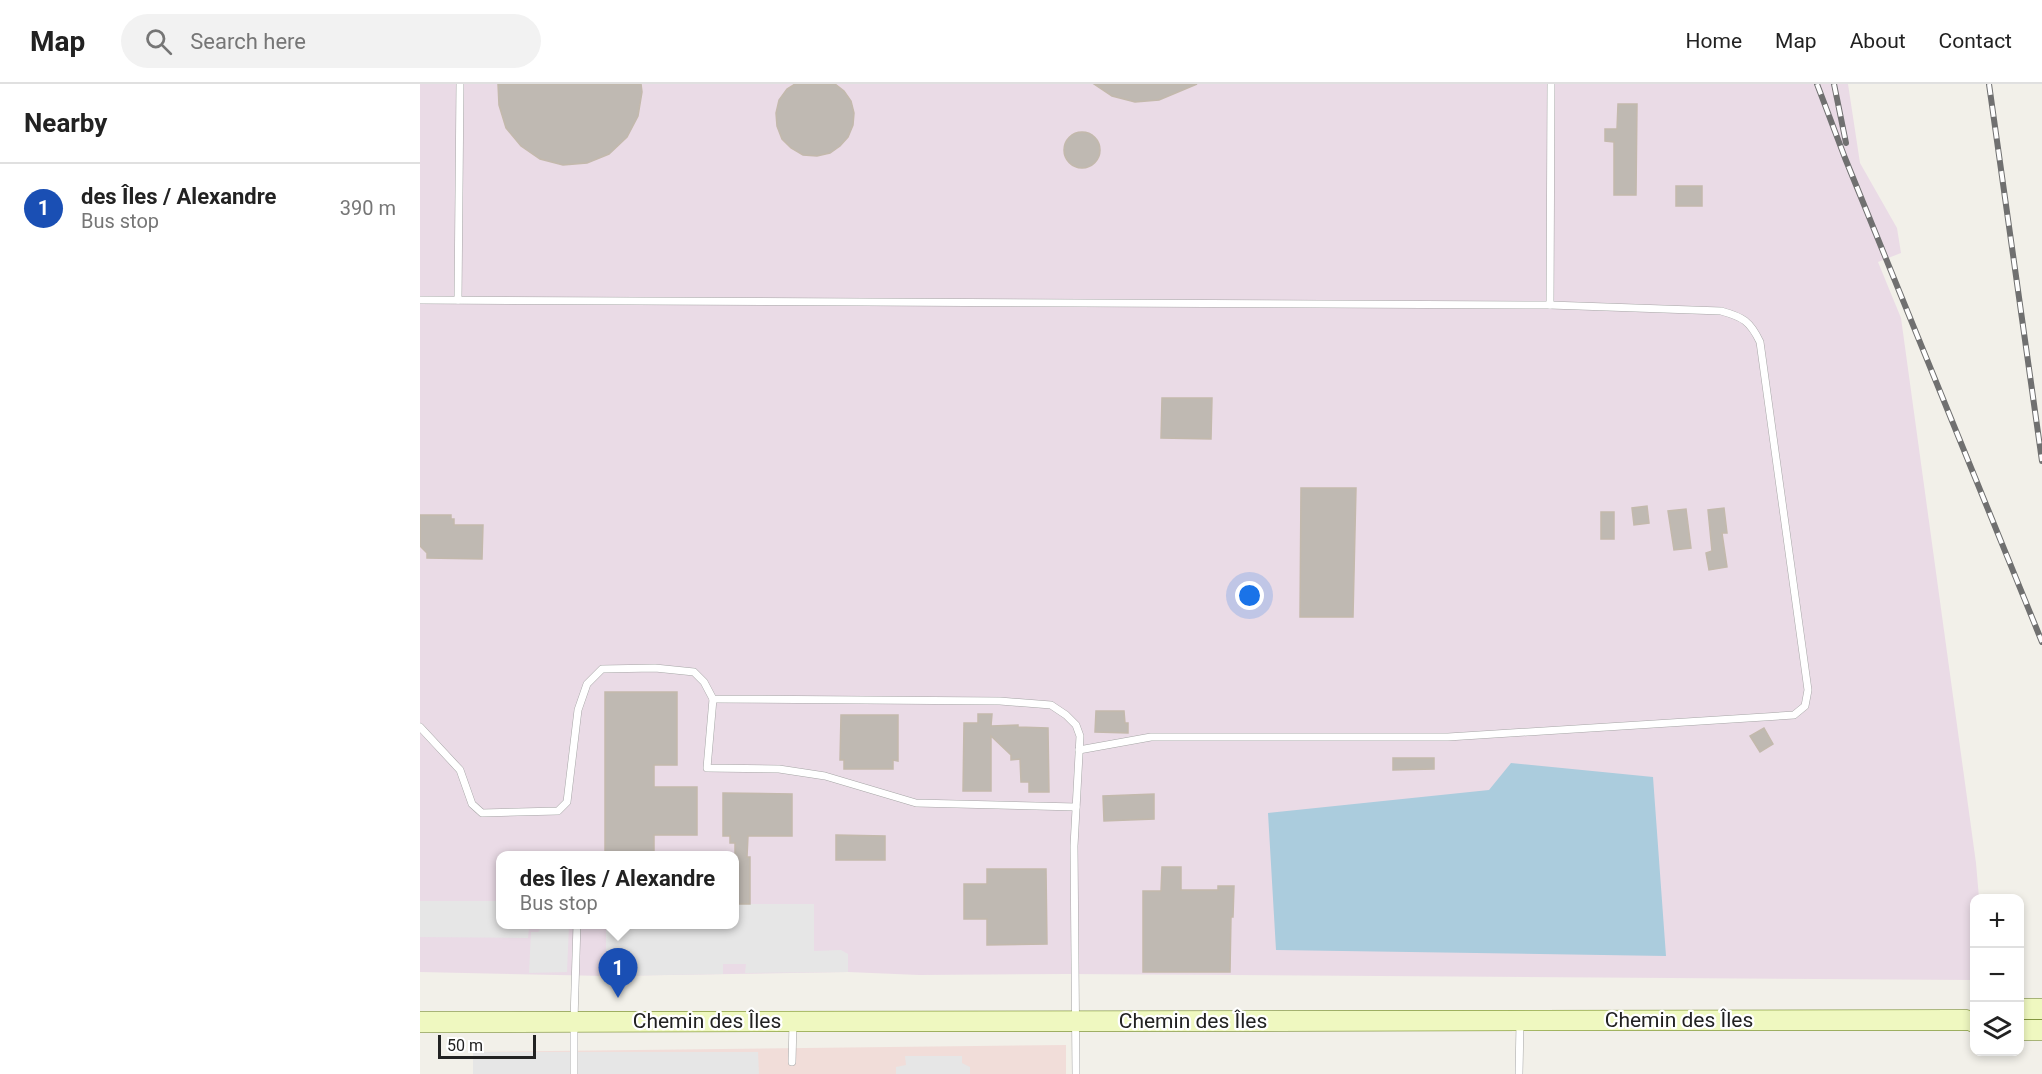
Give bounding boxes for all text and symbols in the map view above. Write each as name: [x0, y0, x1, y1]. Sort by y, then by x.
search box: [121, 14, 541, 68]
text: Map: [30, 25, 85, 58]
icon: search: [142, 25, 175, 58]
text: Search here: [190, 29, 306, 54]
text: Home: [1686, 29, 1742, 53]
text: Map: [1775, 29, 1817, 53]
text: About: [1850, 29, 1906, 53]
text: Contact: [1939, 29, 2012, 53]
text: Nearby: [24, 108, 107, 138]
text: des Îles / Alexandre: [81, 184, 276, 209]
text: 1: [38, 196, 49, 220]
text: 390 m: [340, 196, 396, 220]
text: Bus stop: [81, 209, 159, 233]
your location: [1235, 581, 1264, 610]
popup: [496, 851, 739, 929]
text: des Îles / Alexandre: [520, 866, 715, 891]
text: Bus stop: [520, 891, 598, 915]
map controls: [1970, 894, 2024, 1056]
button: +: [1970, 894, 2024, 948]
pin: 1: [598, 948, 638, 998]
button: −: [1970, 948, 2024, 1002]
button: layers: [1970, 1002, 2024, 1056]
street label: Chemin des Îles: [1605, 1008, 1753, 1032]
street label: Chemin des Îles: [633, 1009, 781, 1033]
street label: Chemin des Îles: [1119, 1009, 1267, 1033]
scale bar: [438, 1032, 536, 1060]
text: 50 m: [447, 1036, 483, 1055]

